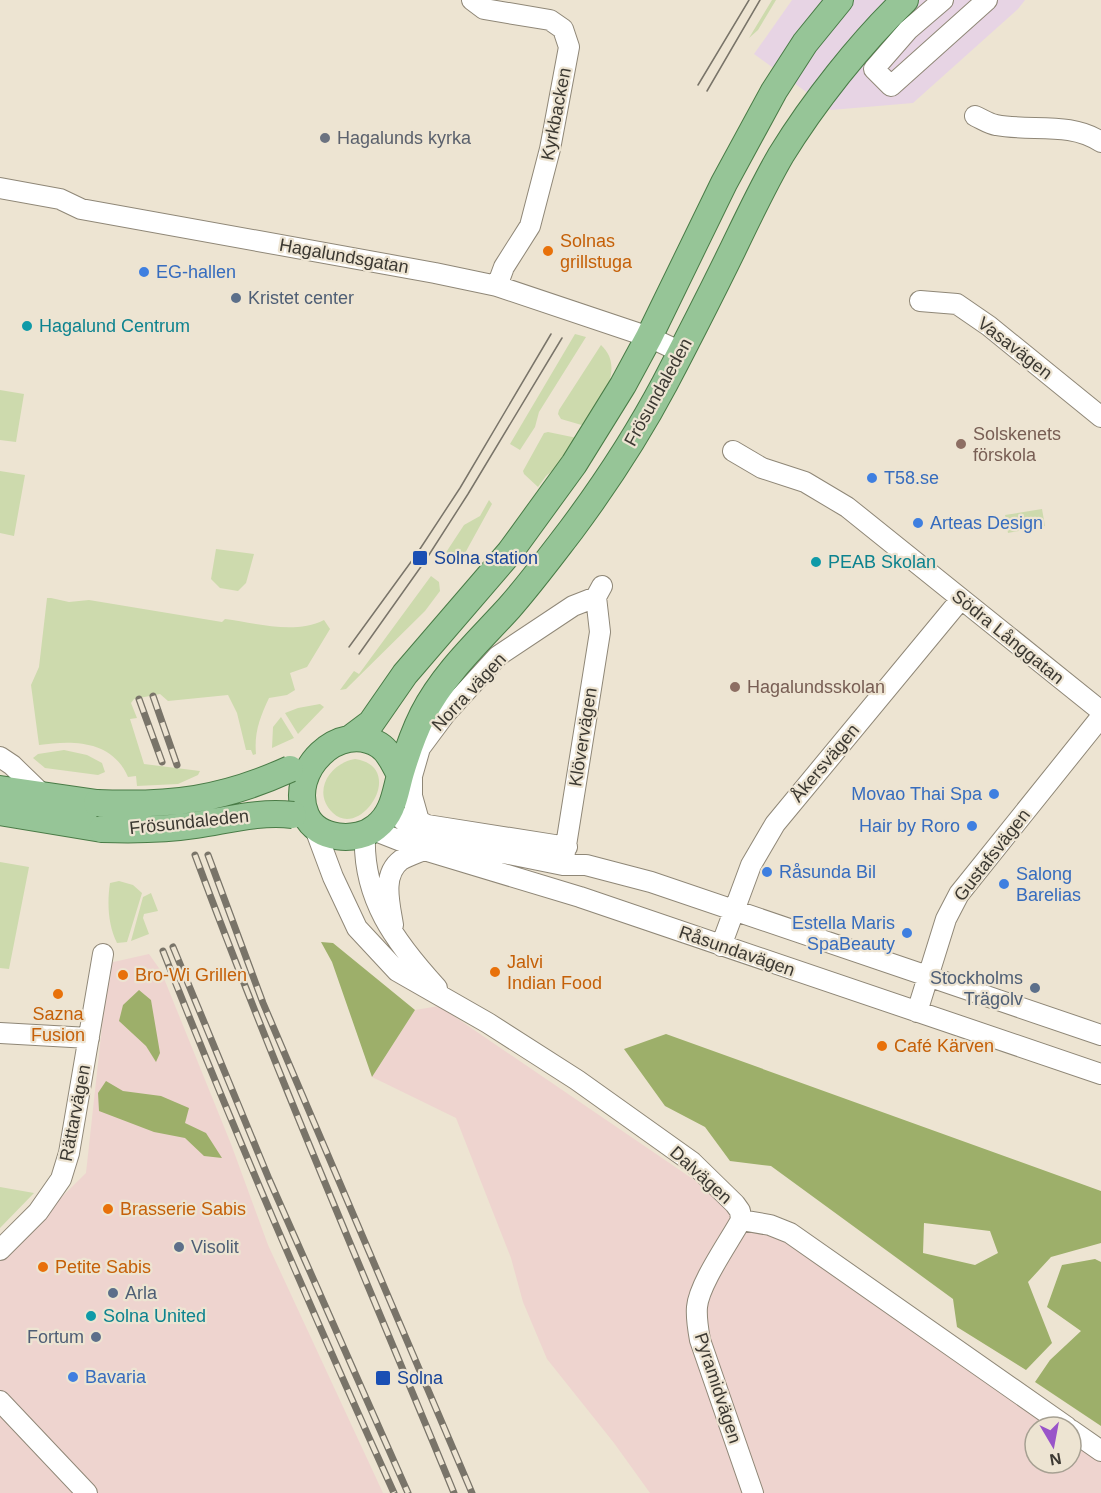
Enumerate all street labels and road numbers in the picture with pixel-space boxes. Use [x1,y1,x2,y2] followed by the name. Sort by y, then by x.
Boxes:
[537,66,575,162] street label: Kyrkbacken
[278,235,410,277] street label: Hagalundsgatan
[974,313,1056,383] street label: Vasavägen
[620,335,696,449] street label: Frösundaleden
[948,586,1068,688] street label: Södra Långgatan
[428,649,510,735] street label: Norra vägen
[565,686,601,788] street label: Klövervägen
[787,720,863,806] street label: Åkersvägen
[950,805,1034,905] street label: Gustafsvägen
[128,806,250,838] street label: Frösundaleden
[676,922,798,980] street label: Råsundavägen
[56,1063,94,1163] street label: Rättarvägen
[666,1142,736,1208] street label: Dalvägen
[691,1330,745,1446] street label: Pyramidvägen

